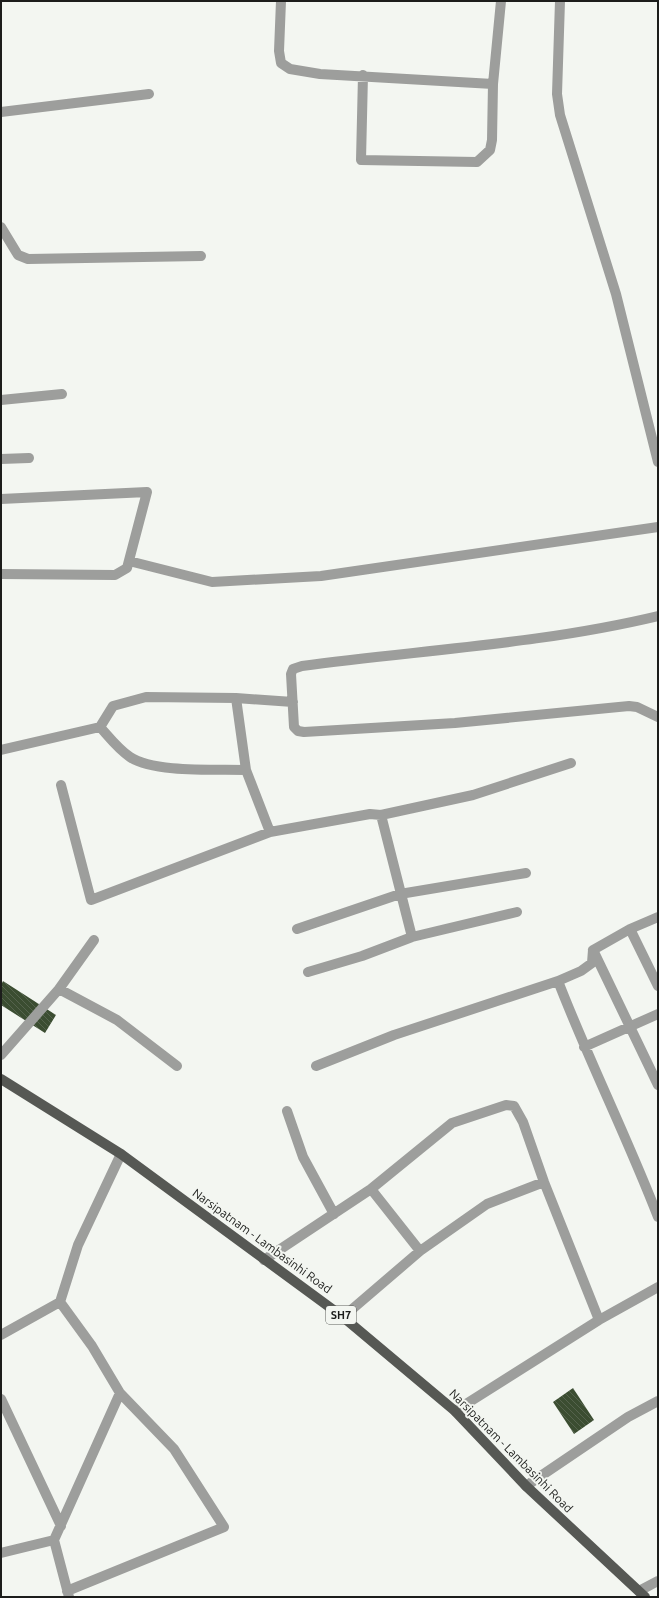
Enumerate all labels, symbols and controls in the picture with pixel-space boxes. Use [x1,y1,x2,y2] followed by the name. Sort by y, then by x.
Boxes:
[190,1186,334,1295] street label: Narsipatnam - Lambasinhi Road
[326,1306,356,1324] road number: SH7
[447,1386,576,1515] street label: Narsipatnam - Lambasinhi Road

